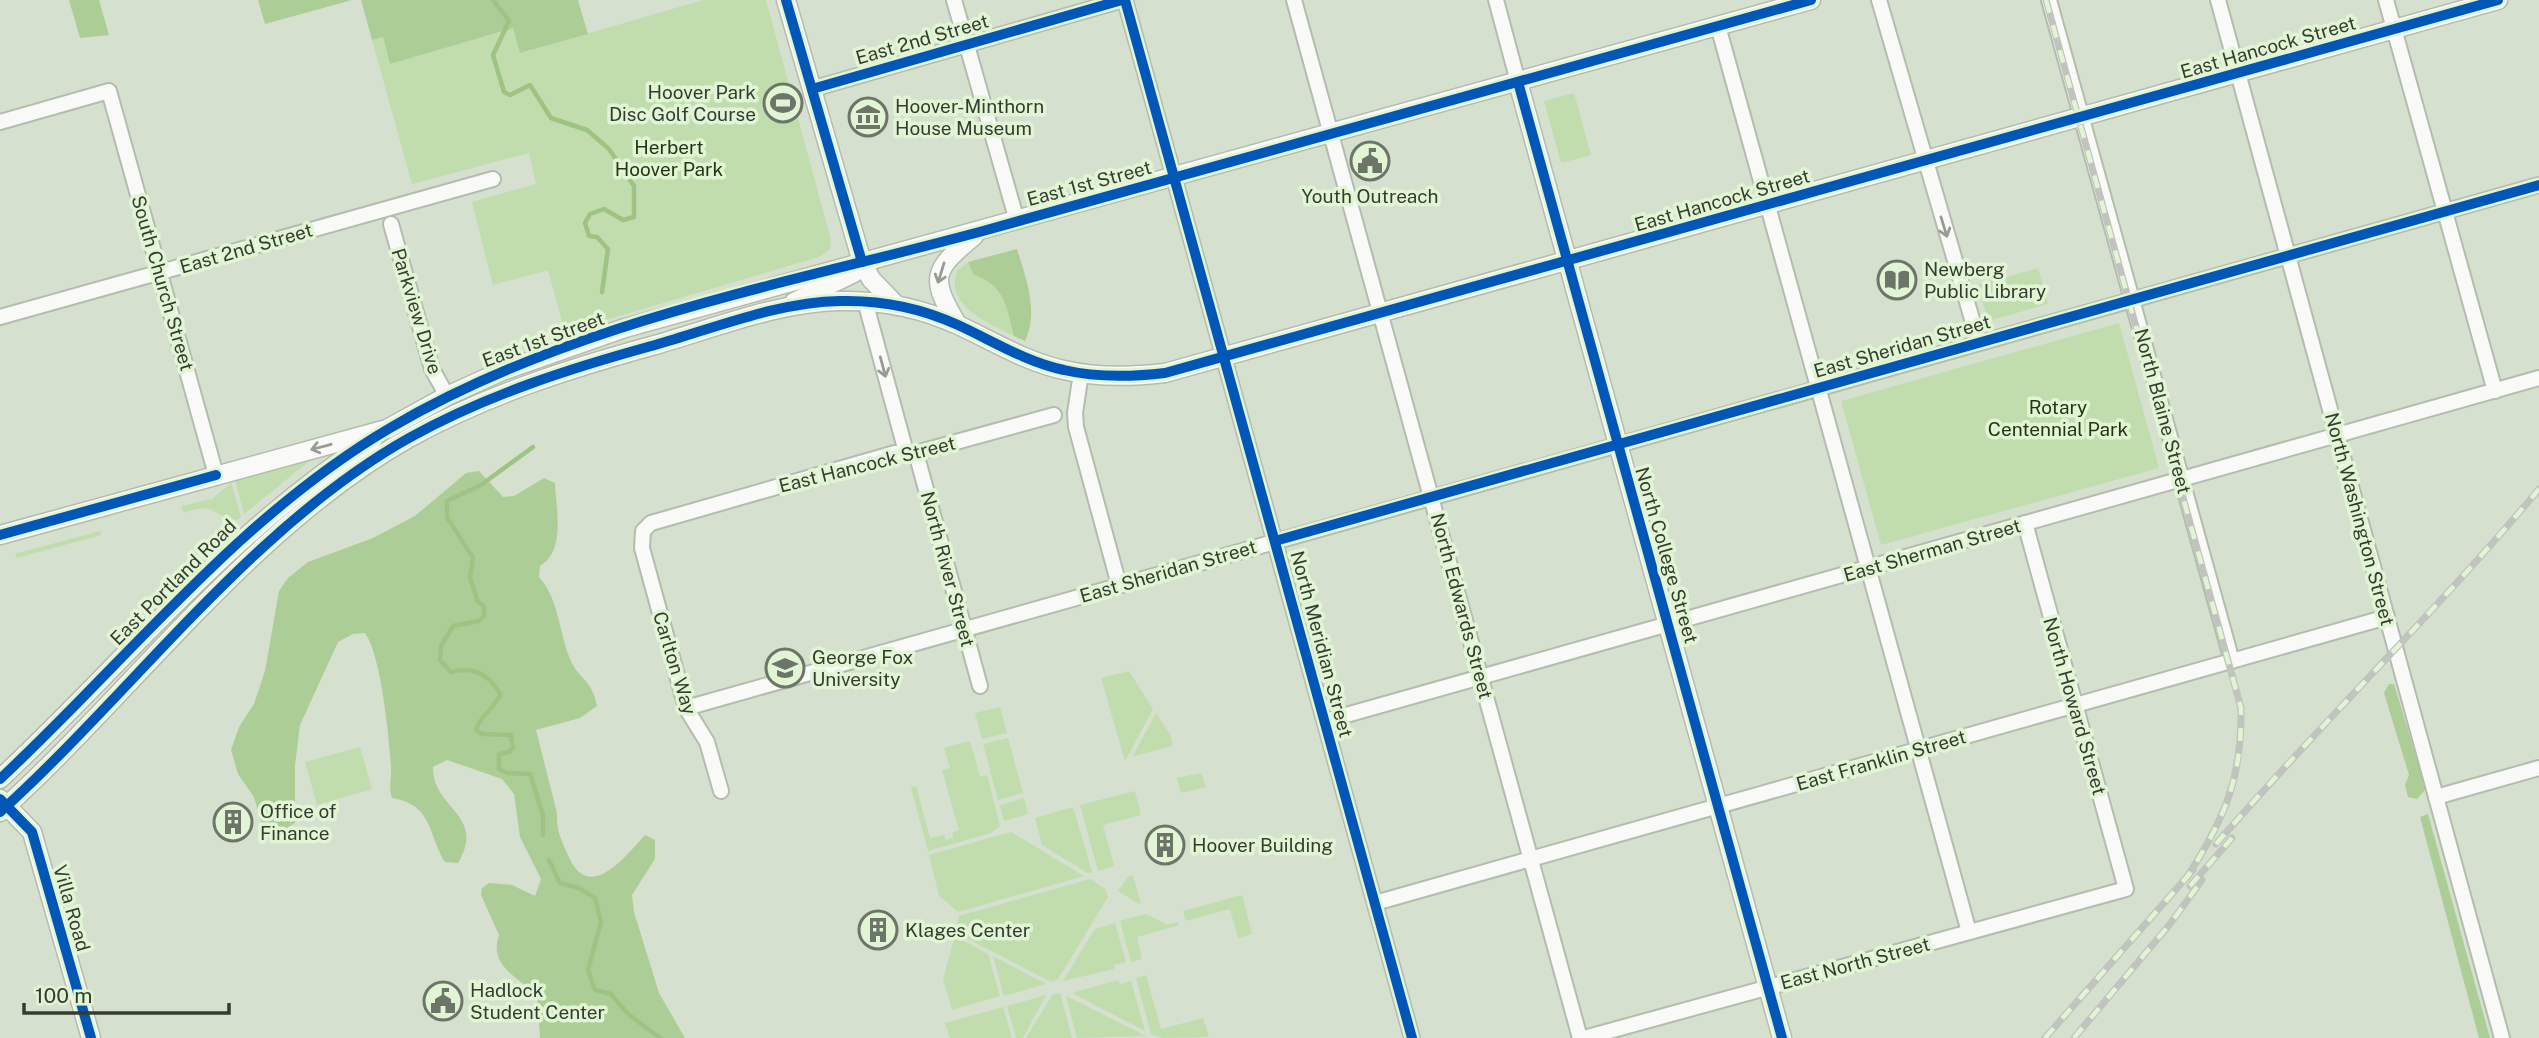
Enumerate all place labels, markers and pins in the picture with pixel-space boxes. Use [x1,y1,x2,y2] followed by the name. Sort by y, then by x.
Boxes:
[609,81,756,125] place label: Hoover Park Disc Golf Course
[762,82,804,124] sports icon: Hoover Park Disc Golf Course
[895,95,1044,139] place label: Hoover-Minthorn House Museum
[847,96,889,138] museum icon: Hoover-Minthorn House Museum
[1349,140,1391,182] public building icon: Youth Outreach
[1302,185,1439,207] place label: Youth Outreach
[1924,258,2046,302] place label: Newberg Public Library
[1876,259,1918,301] library icon: Newberg Public Library
[812,646,913,690] place label: George Fox University
[764,647,806,689] school or university icon: George Fox University
[260,800,336,844] place label: Office of Finance
[212,801,254,843] building icon: Office of Finance
[1144,824,1186,866] building icon: Hoover Building
[1192,834,1333,856] place label: Hoover Building
[857,909,899,951] building icon: Klages Center
[905,919,1030,941] place label: Klages Center
[470,979,605,1023] place label: Hadlock Student Center
[422,980,464,1022] public building icon: Hadlock Student Center

